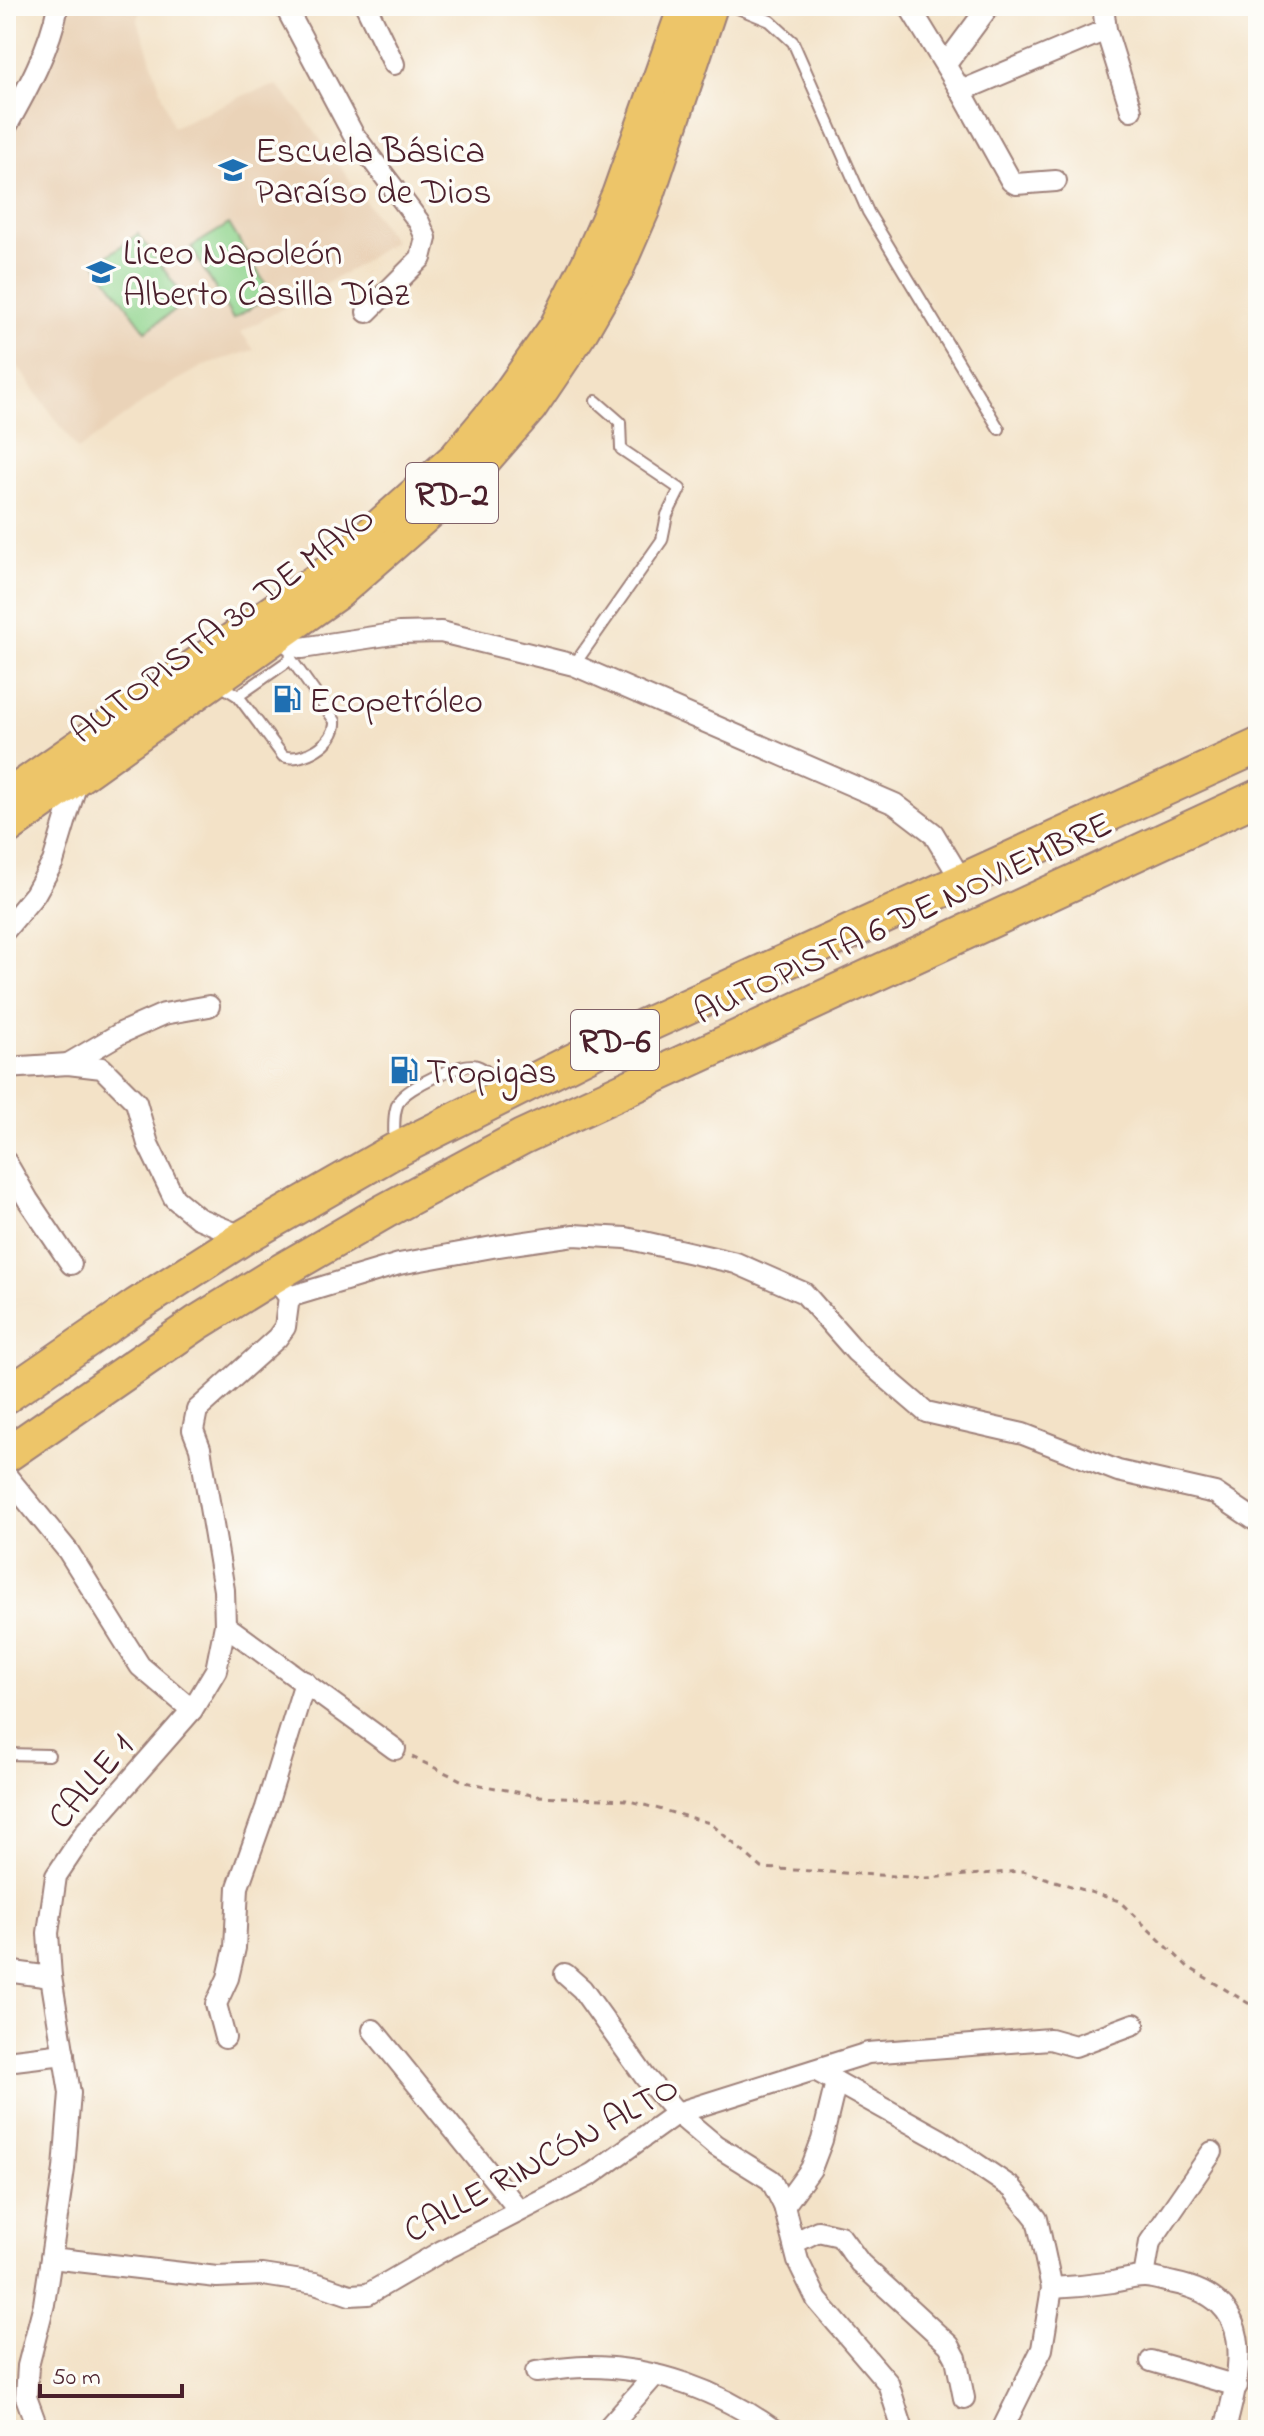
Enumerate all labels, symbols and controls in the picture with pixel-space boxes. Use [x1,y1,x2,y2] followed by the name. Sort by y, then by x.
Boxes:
[255,127,492,221] place label: Escuela Básica Paraíso de Dios
[218,155,248,185] school or university icon: Escuela Básica Paraíso de Dios
[123,229,410,323] place label: Liceo Napoleón Alberto Casilla Díaz
[86,257,116,287] school or university icon: Liceo Napoleón Alberto Casilla Díaz
[406,463,498,523] road number: RD-2
[60,494,387,759] street label: AUTOPISTA 30 DE MAYO
[309,677,483,730] place label: Ecopetróleo
[272,684,302,714] fuel station icon: Ecopetróleo
[686,800,1122,1041] street label: AUTOPISTA 6 DE NOVIEMBRE
[571,1010,659,1070] road number: RD-6
[426,1048,557,1101] place label: Tropigas
[389,1055,419,1085] fuel station icon: Tropigas
[37,1723,148,1842] street label: CALLE 1
[395,2063,689,2259] street label: CALLE RINCÓN ALTO
[40,2348,182,2398] scale bar
[52,2361,101,2396] text: 50 m

